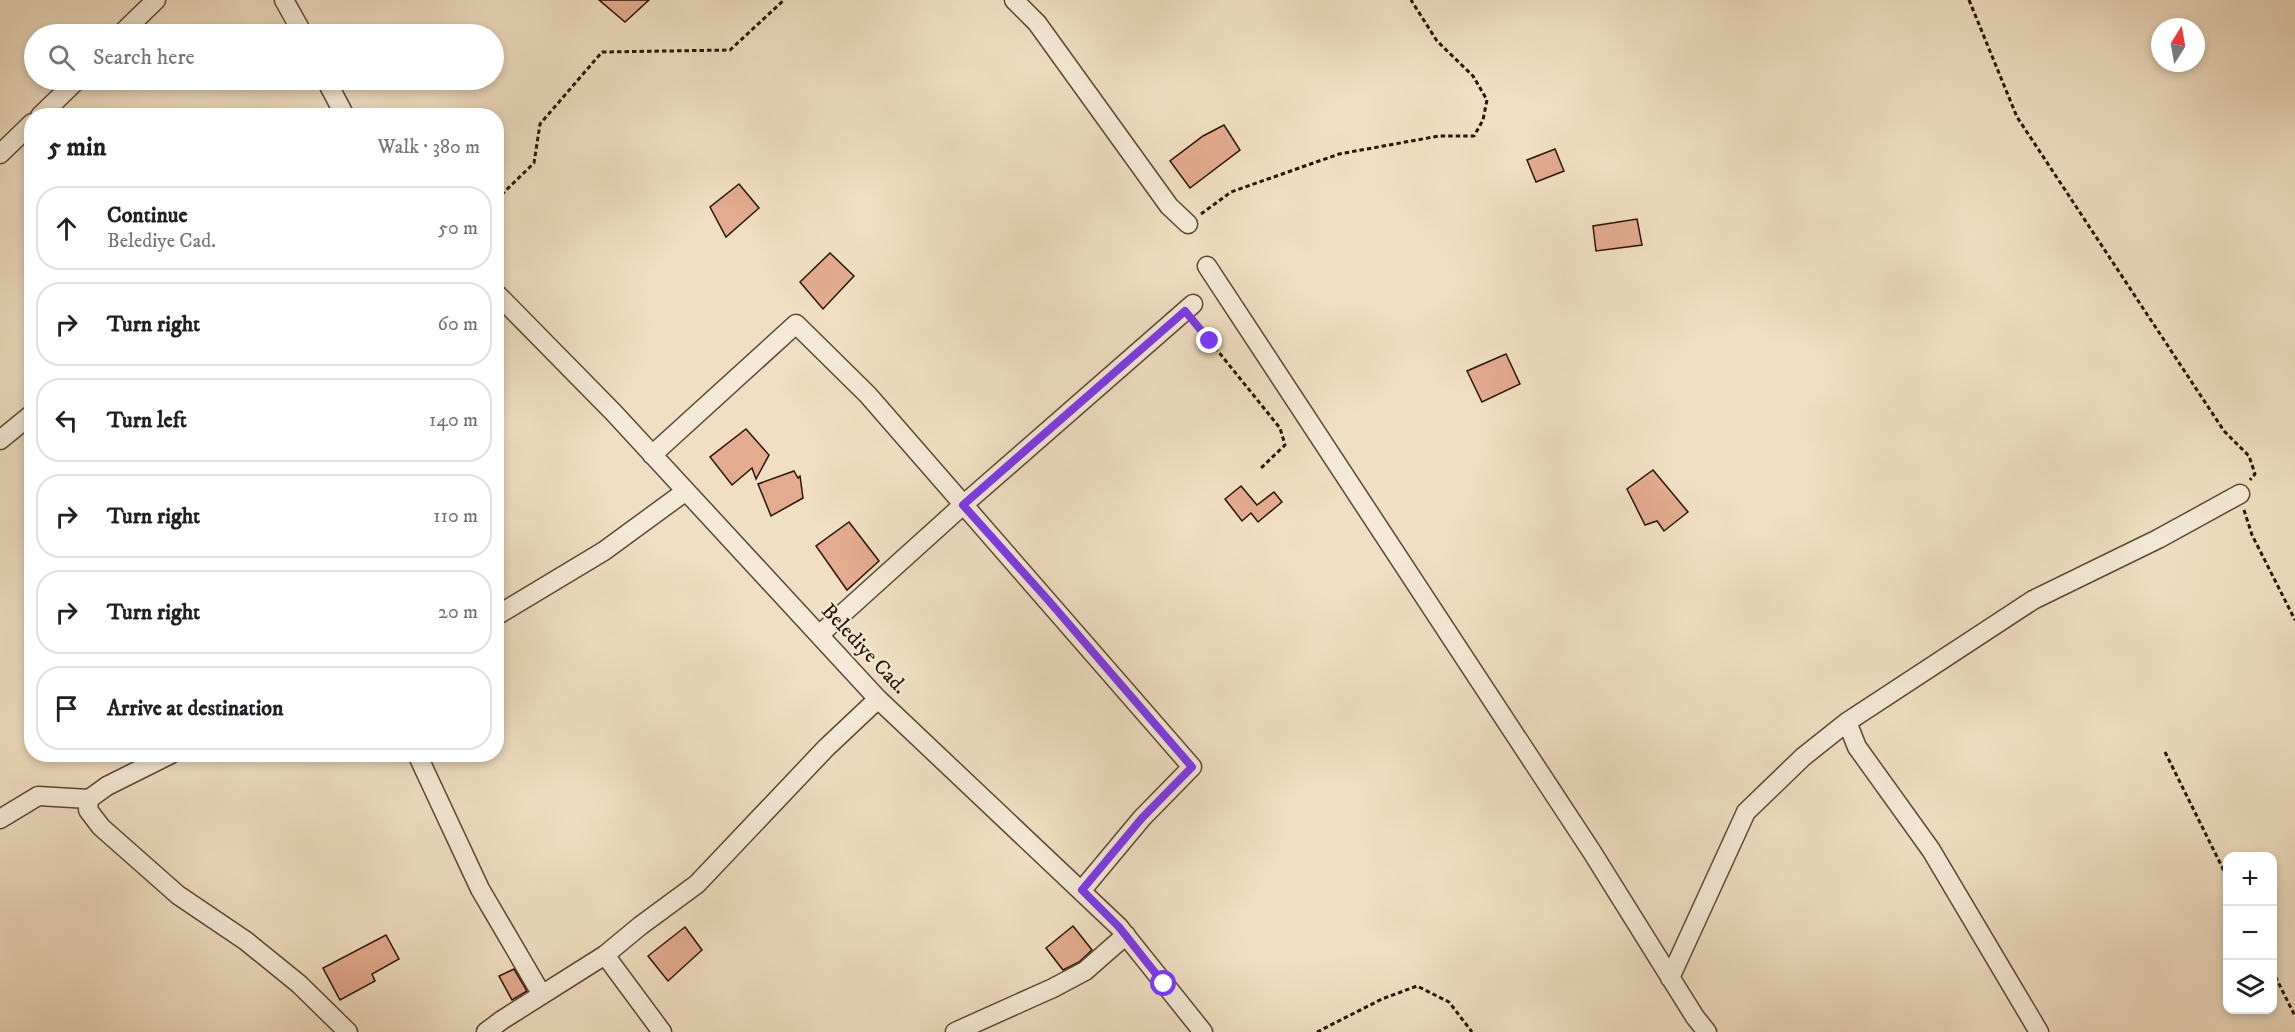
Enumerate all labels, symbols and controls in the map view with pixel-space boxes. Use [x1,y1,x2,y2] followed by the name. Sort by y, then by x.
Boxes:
[2151,18,2205,72] north arrow
[24,24,504,90] search box
[45,41,78,74] icon: search
[93,44,195,71] text: Search here
[48,131,106,164] text: 5 min
[378,135,480,160] text: Walk · 380 m
[107,202,188,229] text: Continue
[50,212,83,245] icon: ahead
[438,216,478,241] text: 50 m
[107,229,216,254] text: Belediye Cad.
[50,308,83,341] icon: right
[107,311,200,338] text: Turn right
[438,312,478,337] text: 60 m
[1196,327,1222,353] route end
[50,404,83,437] icon: left
[107,407,187,434] text: Turn left
[429,408,478,433] text: 140 m
[50,500,83,533] icon: right
[107,503,200,530] text: Turn right
[433,504,478,529] text: 110 m
[50,596,83,629] icon: right
[815,598,913,700] street label: Belediye Cad.
[107,599,200,626] text: Turn right
[438,600,478,625] text: 20 m
[50,692,83,725] icon: arrive
[107,695,284,722] text: Arrive at destination
[2223,852,2277,1014] map controls
[2223,852,2277,906] button: +
[2223,906,2277,960] button: −
[2223,960,2277,1014] button: layers
[1150,970,1176,996] route start

